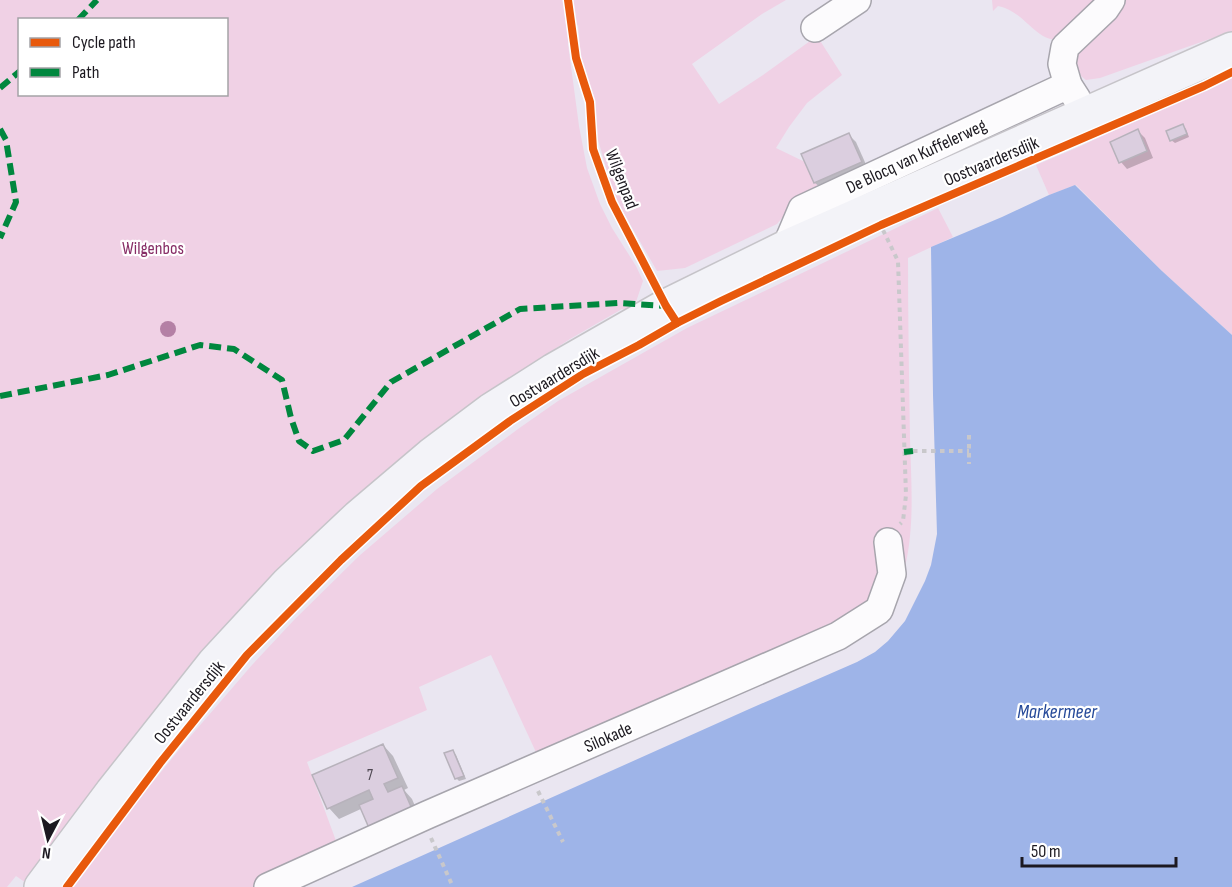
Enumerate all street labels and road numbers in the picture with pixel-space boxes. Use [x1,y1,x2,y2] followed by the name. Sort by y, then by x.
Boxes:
[843,115,990,198] street label: De Blocq van Kuffelerweg
[941,132,1042,191] street label: Oostvaardersdijk
[601,146,643,212] street label: Wilgenpad
[506,342,603,412] street label: Oostvaardersdijk
[150,656,229,748] street label: Oostvaardersdijk
[581,718,636,757] street label: Silokade

